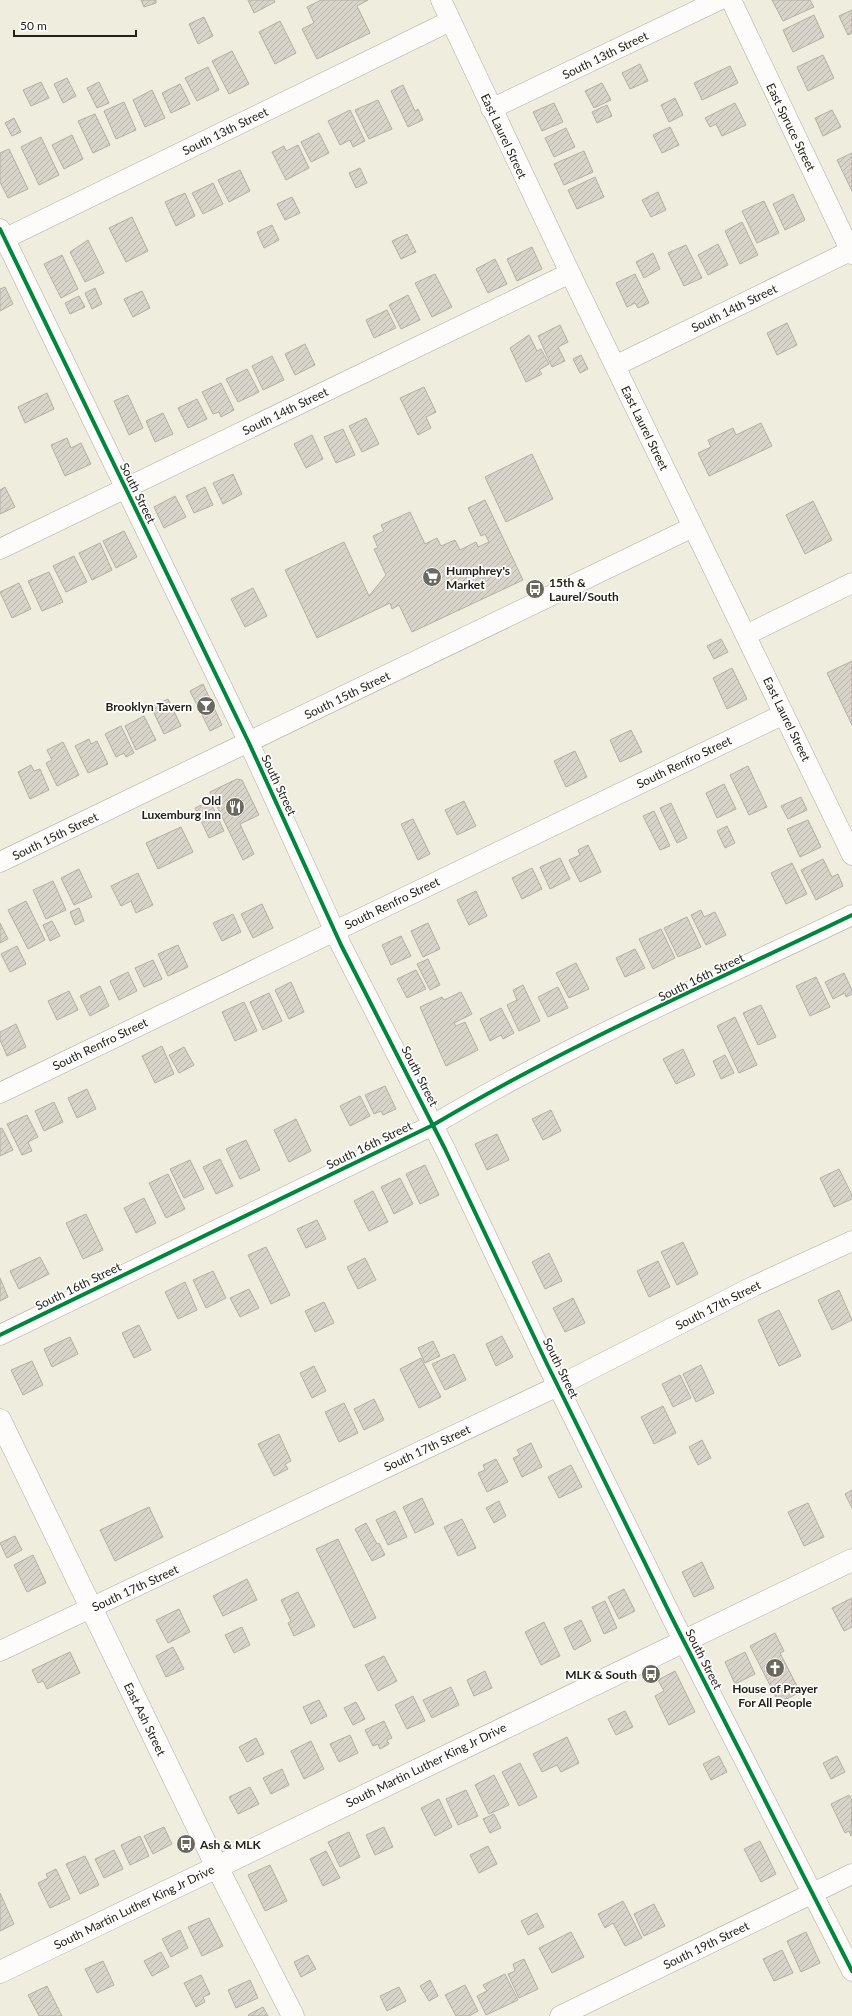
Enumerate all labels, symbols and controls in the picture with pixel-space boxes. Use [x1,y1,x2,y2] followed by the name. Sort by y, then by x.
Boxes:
[14,12,136,38] scale bar
[20,18,47,33] text: 50 m
[560,27,651,82] street label: South 13th Street
[763,80,819,174] street label: East Spruce Street
[478,91,531,182] street label: East Laurel Street
[180,103,271,158] street label: South 13th Street
[689,280,780,335] street label: South 14th Street
[240,383,331,438] street label: South 14th Street
[618,383,672,473] street label: East Laurel Street
[117,460,159,526] street label: South Street
[446,563,510,592] place label: Humphrey's Market
[421,566,443,588] supermarket icon: Humphrey's Market
[549,575,619,604] place label: 15th & Laurel/South
[524,578,546,600] bus stop icon: 15th & Laurel/South
[302,667,393,722] street label: South 15th Street
[760,674,814,764] street label: East Laurel Street
[195,695,217,717] bar icon: Brooklyn Tavern
[105,699,192,714] place label: Brooklyn Tavern
[634,732,735,792] street label: South Renfro Street
[258,752,300,819] street label: South Street
[142,793,221,822] place label: Old Luxemburg Inn
[224,796,246,818] restaurant icon: Old Luxemburg Inn
[10,808,101,863] street label: South 15th Street
[342,873,443,933] street label: South Renfro Street
[656,949,747,1004] street label: South 16th Street
[50,1014,151,1074] street label: South Renfro Street
[398,1043,442,1109] street label: South Street
[324,1117,415,1172] street label: South 16th Street
[33,1258,124,1313] street label: South 16th Street
[673,1277,764,1333] street label: South 17th Street
[540,1335,582,1401] street label: South Street
[381,1421,473,1475] street label: South 17th Street
[89,1561,181,1615] street label: South 17th Street
[682,1626,726,1692] street label: South Street
[764,1657,786,1679] church icon: House of Prayer For All People
[640,1663,662,1685] bus stop icon: MLK & South
[565,1667,637,1682] place label: MLK & South
[121,1680,170,1759] street label: East Ash Street
[732,1681,818,1710] place label: House of Prayer For All People
[343,1720,509,1810] street label: South Martin Luther King Jr Drive
[175,1833,197,1855] bus stop icon: Ash & MLK
[199,1837,261,1852] place label: Ash & MLK
[51,1862,217,1952] street label: South Martin Luther King Jr Drive
[661,1917,752,1972] street label: South 19th Street

